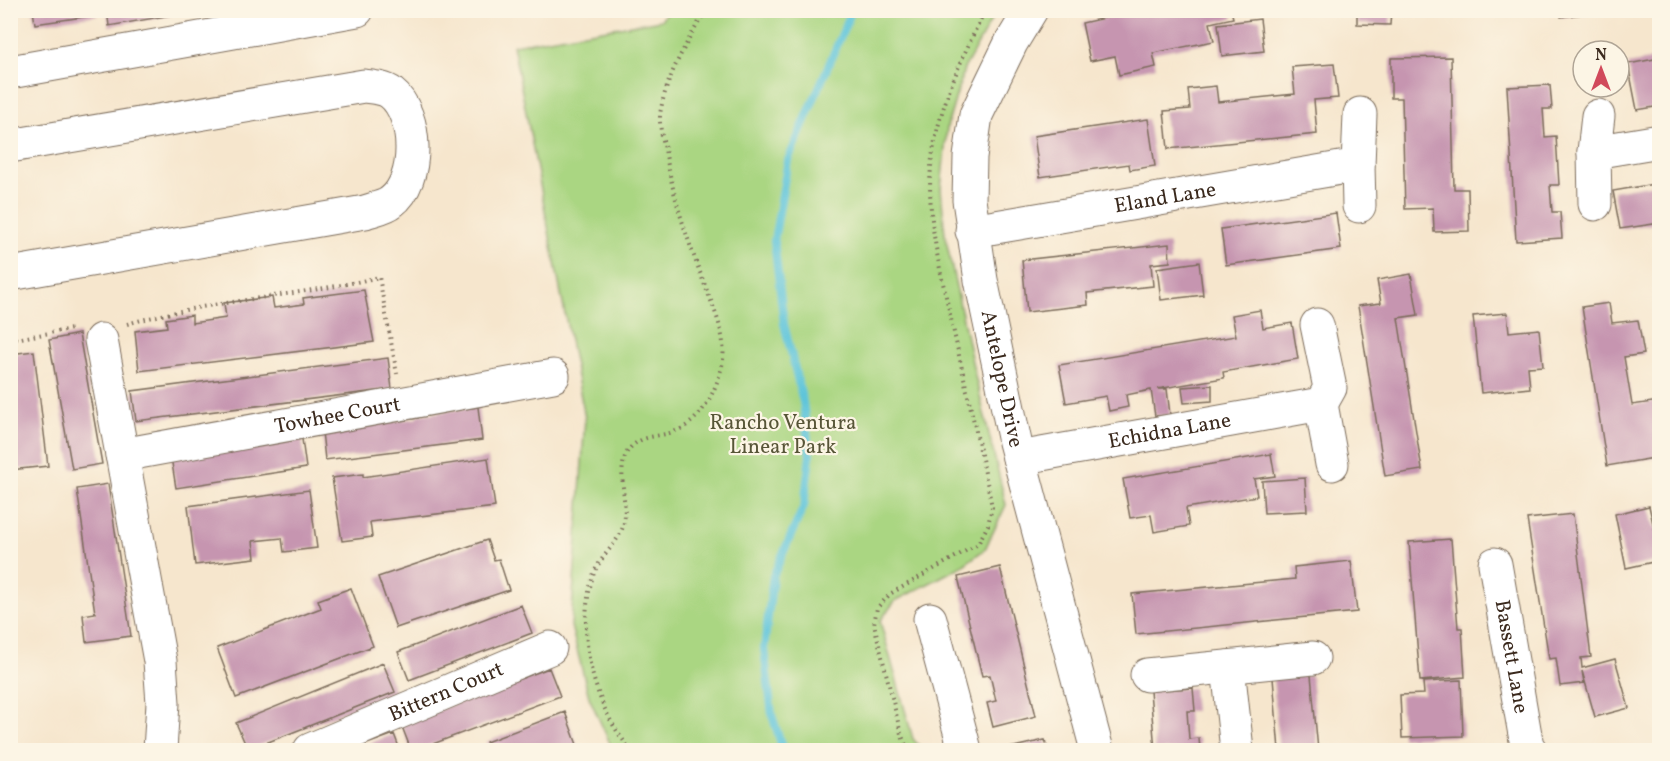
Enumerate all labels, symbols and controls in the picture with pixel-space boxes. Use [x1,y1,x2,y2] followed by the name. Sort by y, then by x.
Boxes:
[1571,39,1631,99] north arrow
[1595,45,1607,67] text: N
[1112,175,1218,221] street label: Eland Lane
[973,308,1030,451] street label: Antelope Drive
[272,390,403,441] street label: Towhee Court
[1106,406,1233,456] street label: Echidna Lane
[710,409,856,462] park label: Rancho Ventura Linear Park
[1487,597,1536,716] street label: Bassett Lane
[384,655,508,729] street label: Bittern Court

